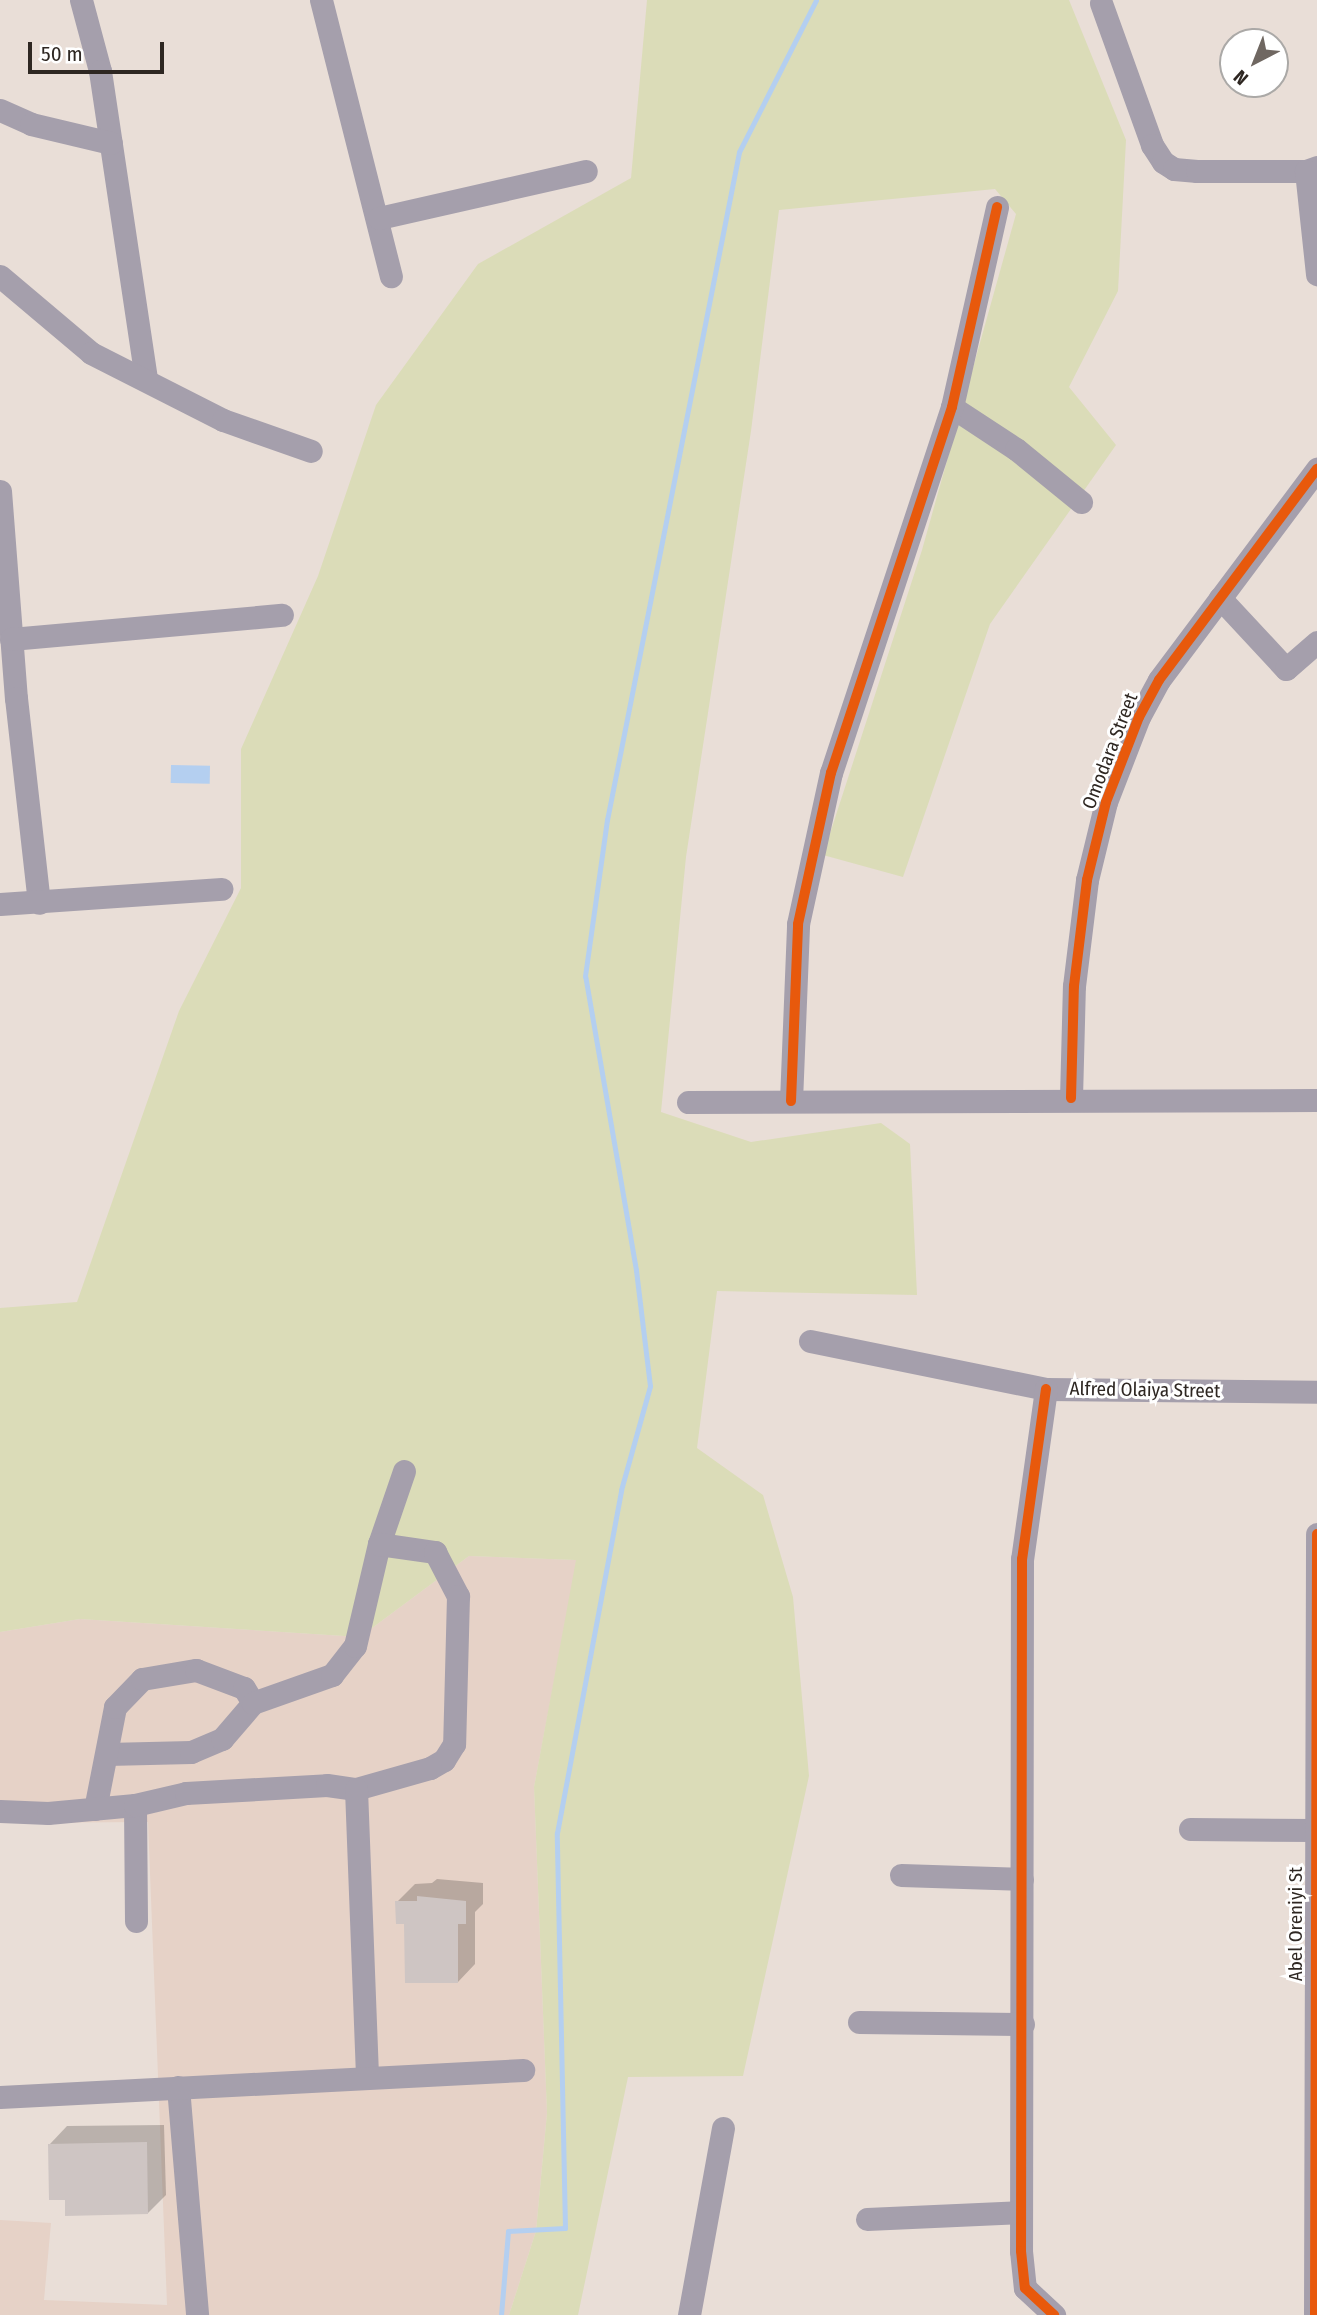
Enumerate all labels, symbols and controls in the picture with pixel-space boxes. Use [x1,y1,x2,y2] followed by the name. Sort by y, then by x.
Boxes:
[32,28,168,72] scale bar
[1219,28,1289,98] north arrow
[41,41,83,67] text: 50 m
[1229,65,1253,90] text: N
[1077,690,1143,812] street label: Omodara Street
[1070,1377,1220,1403] street label: Alfred Olaiya Street
[1285,1867,1307,1981] street label: Abel Oreniyi St

